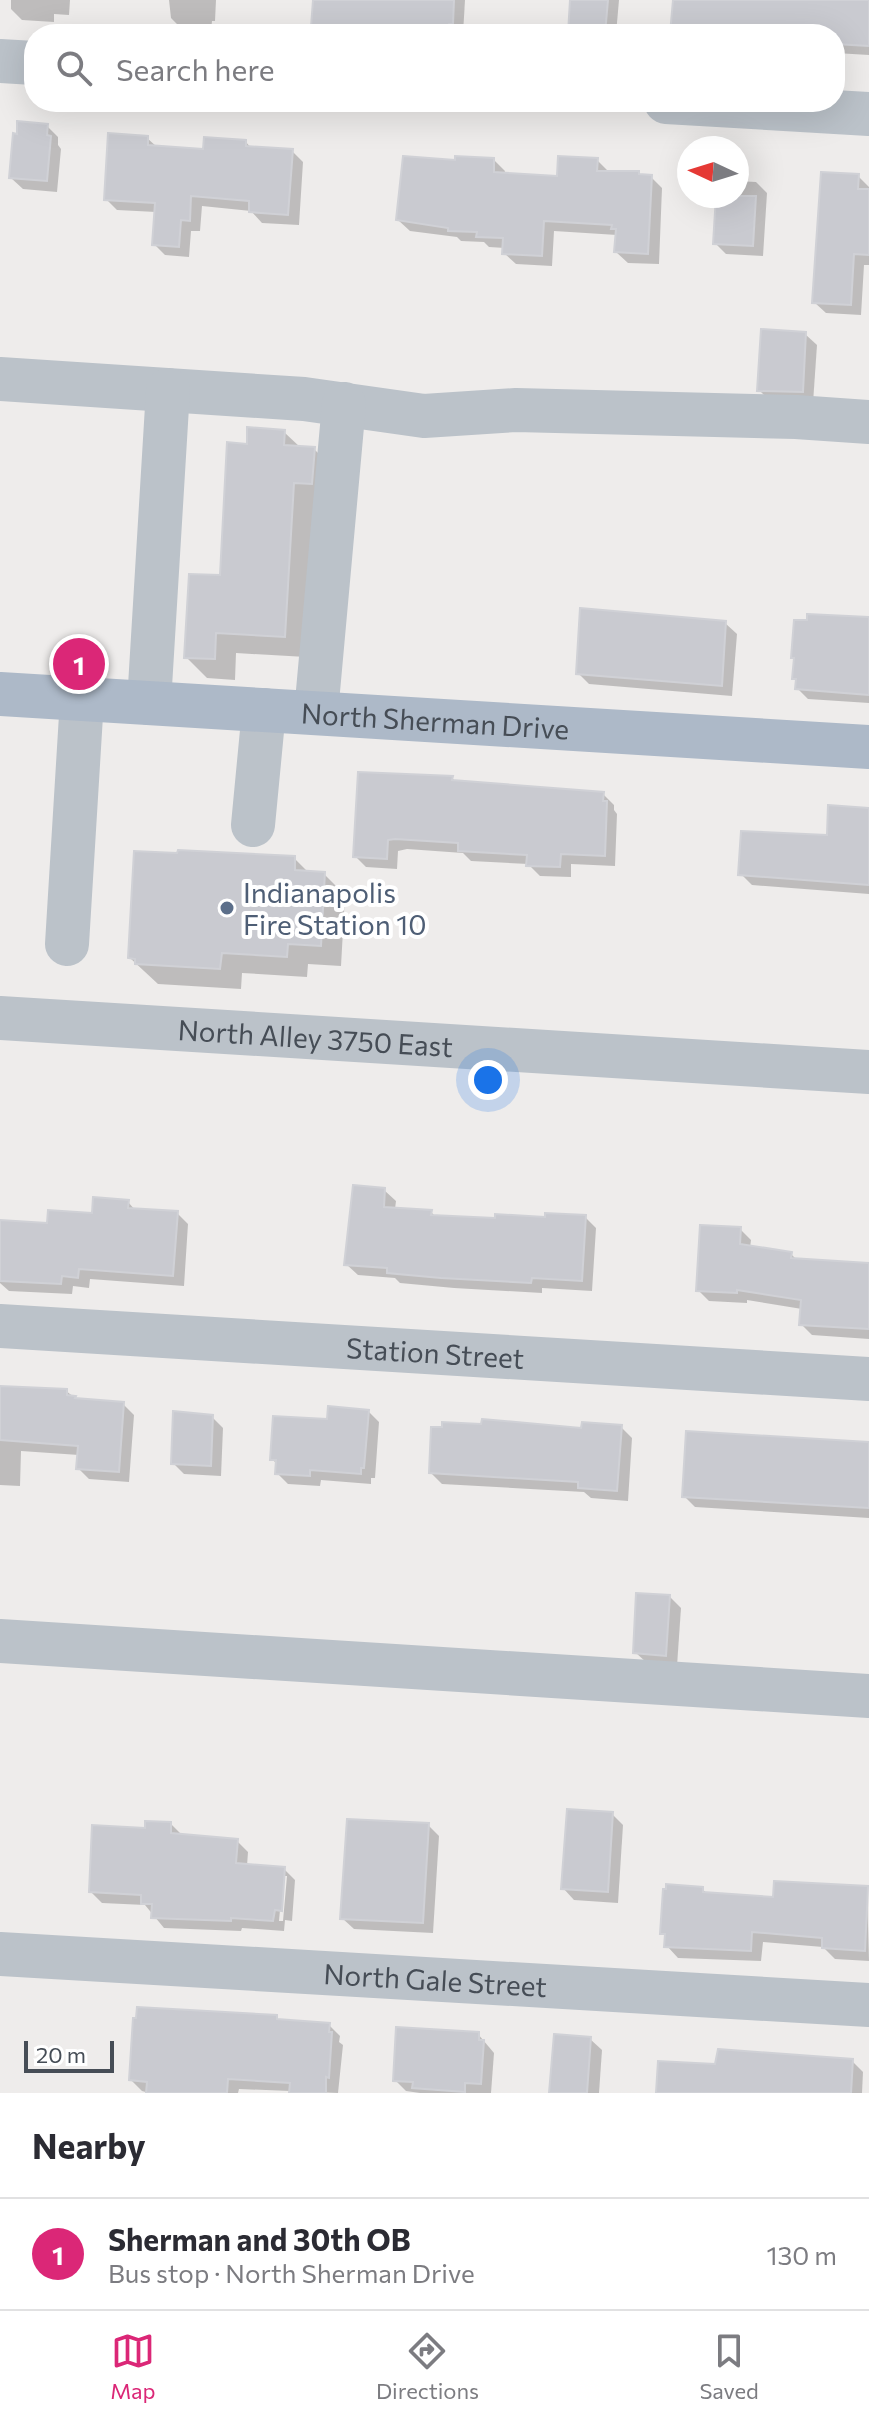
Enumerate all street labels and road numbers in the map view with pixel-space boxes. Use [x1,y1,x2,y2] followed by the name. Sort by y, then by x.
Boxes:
[300,695,570,746] street label: North Sherman Drive
[177,1012,454,1063] street label: North Alley 3750 East
[345,1330,525,1375] street label: Station Street
[323,1956,548,2003] street label: North Gale Street

